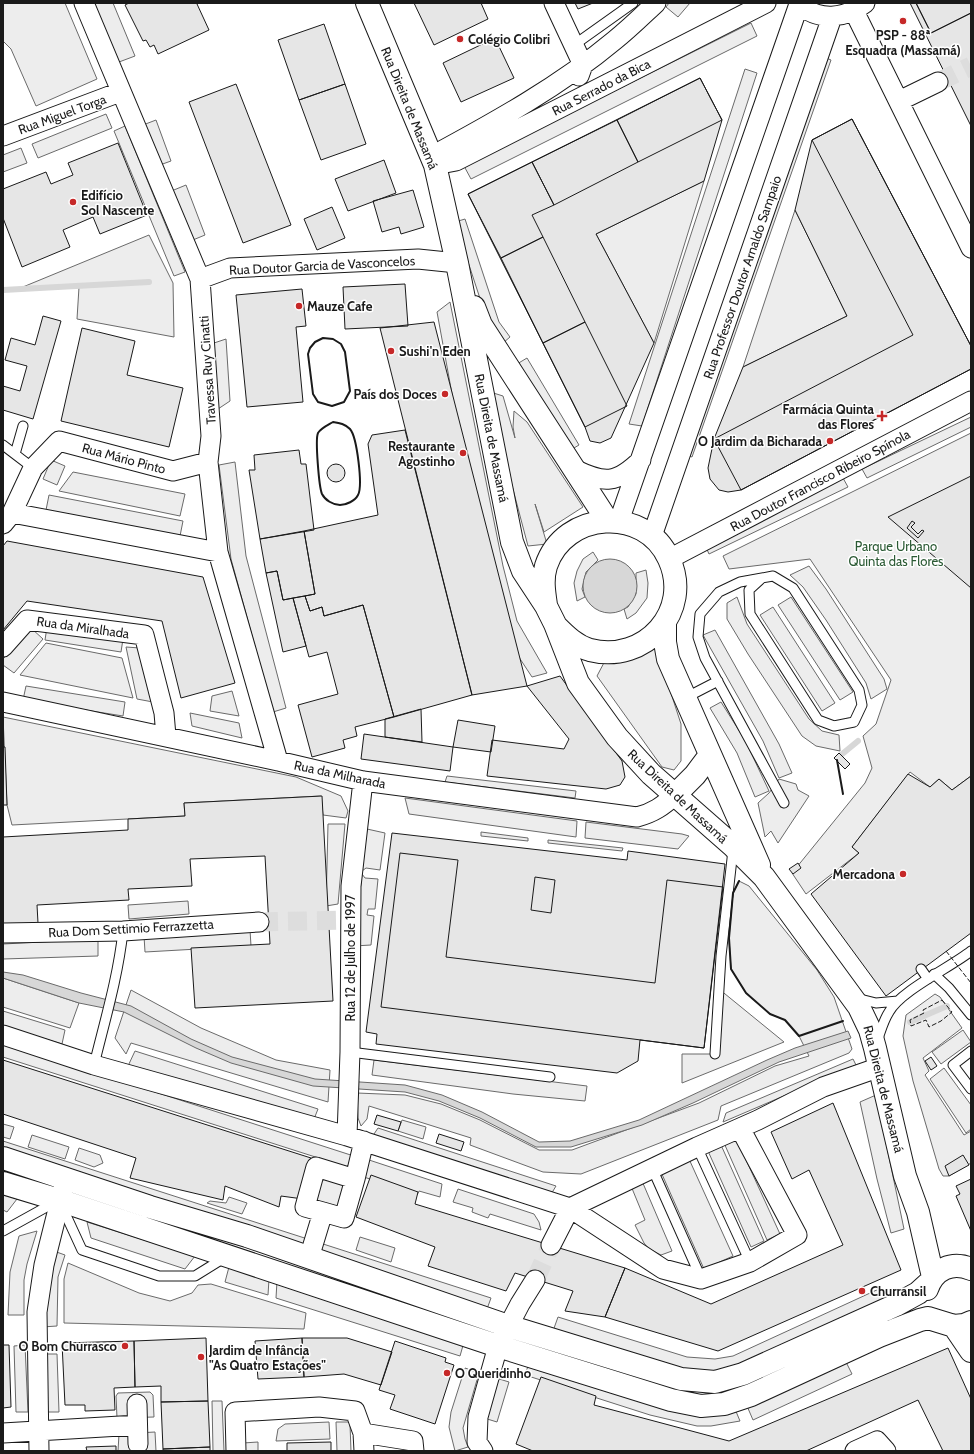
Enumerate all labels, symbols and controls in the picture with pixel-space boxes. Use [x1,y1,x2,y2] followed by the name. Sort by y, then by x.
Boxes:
[898,16,908,26] marker: PSP - 88ª Esquadra (Massamá)
[845,27,961,58] place label: PSP - 88ª Esquadra (Massamá)
[468,31,550,47] place label: Colégio Colibri
[455,34,465,44] marker: Colégio Colibri
[378,44,442,172] street label: Rua Direita de Massamá
[549,55,654,119] street label: Rua Serrado da Bica
[16,90,109,137] street label: Rua Miguel Torga
[700,173,784,381] street label: Rua Professor Doutor Arnaldo Sampaio
[81,187,154,218] place label: Edifício Sol Nascente
[68,197,78,207] marker: Edifício Sol Nascente
[229,252,416,278] street label: Rua Doutor Garcia de Vasconcelos
[307,298,373,314] place label: Mauze Cafe
[294,301,304,311] marker: Mauze Cafe
[195,315,219,425] street label: Travessa Ruy Cinatti
[399,343,471,359] place label: Sushi'n Eden
[386,346,396,356] marker: Sushi'n Eden
[472,372,512,504] street label: Rua Direita de Massamá
[353,386,437,402] place label: País dos Doces
[440,389,450,399] marker: País dos Doces
[783,401,875,432] place label: Farmácia Quinta das Flores
[877,411,887,421] marker: Farmácia Quinta das Flores
[727,425,913,534] street label: Rua Doutor Francisco Ribeiro Spínola
[698,433,823,449] place label: O Jardim da Bicharada
[825,436,835,446] marker: O Jardim da Bicharada
[388,438,456,469] place label: Restaurante Agostinho
[80,439,168,477] street label: Rua Mário Pinto
[458,448,468,458] marker: Restaurante Agostinho
[849,538,944,569] park label: Parque Urbano Quinta das Flores
[36,613,131,642] street label: Rua da Miralhada
[625,746,732,847] street label: Rua Direita de Massamá
[293,756,388,792] street label: Rua da Milharada
[833,866,896,882] place label: Mercadona
[898,869,908,879] marker: Mercadona
[342,894,358,1021] street label: Rua 12 de Julho de 1997
[48,916,215,940] street label: Rua Dom Settimio Ferrazzetta
[860,1024,908,1155] street label: Rua Direita de Massamá
[870,1283,927,1299] place label: Churransil
[857,1286,867,1296] marker: Churransil
[18,1338,118,1354] place label: O Bom Churrasco
[120,1341,130,1351] marker: O Bom Churrasco
[208,1342,326,1373] place label: Jardim de Infância "As Quatro Estações"
[196,1352,206,1362] marker: Jardim de Infância "As Quatro Estações"
[455,1365,532,1381] place label: O Queridinho
[442,1368,452,1378] marker: O Queridinho

